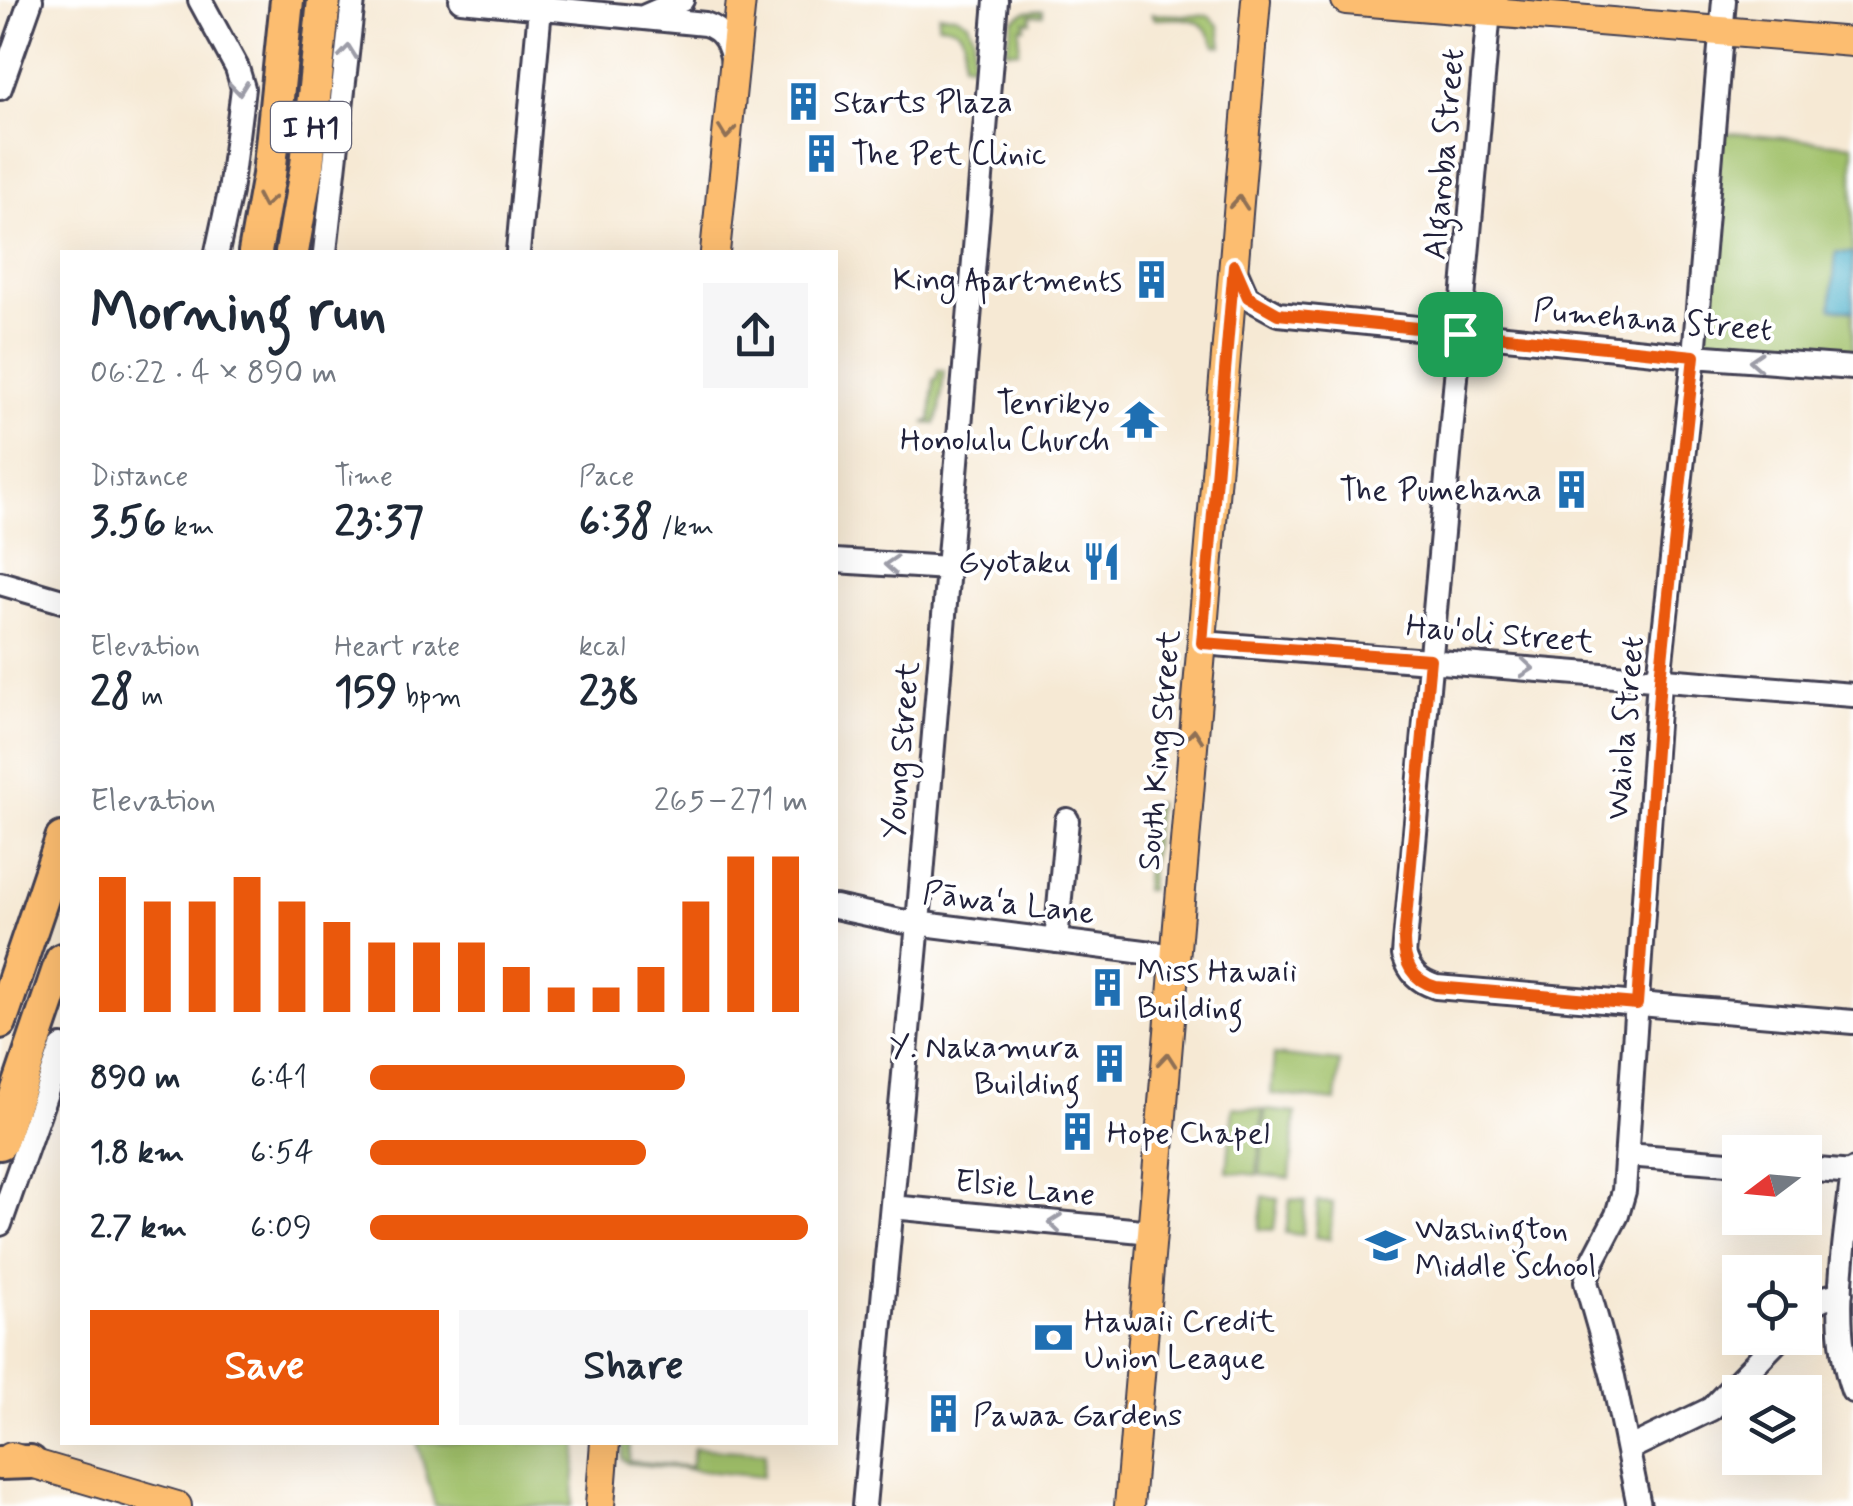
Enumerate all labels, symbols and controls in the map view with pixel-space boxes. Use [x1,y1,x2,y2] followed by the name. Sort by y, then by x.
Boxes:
[337,43,358,59] one-way arrow
[1415,47,1478,262] street label: Algaroba Street
[228,80,249,96] one-way arrow
[782,80,824,122] building icon: Starts Plaza
[833,82,1013,124] place label: Starts Plaza
[271,102,351,152] road number: I H1
[717,124,738,140] one-way arrow
[800,132,842,174] building icon: The Pet Clinic
[851,134,1046,176] place label: The Pet Clinic
[255,193,276,209] one-way arrow
[1228,195,1250,211] one-way arrow
[1131,258,1173,300] building icon: King Apartments
[893,260,1122,305] place label: King Apartments
[90,278,387,350] text: Morning run
[703,283,808,388] button: share
[1532,290,1774,352] street label: Pumehana Street
[1418,292,1503,377] pin
[1433,307,1488,362] icon: arrive
[1747,351,1763,372] one-way arrow
[90,352,337,394] text: 06:22 · 4 × 890 m
[900,383,1110,462] place label: Tenrikyo Honolulu Church
[1119,399,1161,441] temple icon: Tenrikyo Honolulu Church
[90,459,188,496] text: Distance
[334,459,393,496] text: Time
[579,459,634,496] text: Pace
[1551,468,1593,510] building icon: The Pumehana
[1339,470,1542,512] place label: The Pumehana
[90,496,166,551] text: 3.56
[334,496,424,551] text: 23:37
[579,496,653,551] text: 6:38
[166,509,215,546] text: km
[653,509,714,546] text: /km
[1080,540,1122,582] restaurant icon: Gyotaku
[958,542,1071,584] place label: Gyotaku
[883,555,899,576] one-way arrow
[1404,606,1596,664] street label: Hau'oli Street
[1129,628,1193,873] street label: South King Street
[90,629,200,666] text: Elevation
[334,629,460,666] text: Heart rate
[579,629,626,666] text: kcal
[1597,634,1655,822] street label: Waiola Street
[1520,656,1536,678] one-way arrow
[873,659,933,841] street label: Young Street
[90,666,134,721] text: 28
[334,666,398,721] text: 159
[579,666,640,721] text: 238
[134,679,163,716] text: m
[398,679,462,716] text: bpm
[1183,728,1205,744] one-way arrow
[90,780,216,822] text: Elevation
[654,780,808,822] text: 265–271 m
[920,873,1097,935] street label: Pāwaʻa Lane
[1137,951,1297,1033] place label: Miss Hawaii Building
[1086,967,1128,1009] building icon: Miss Hawaii Building
[889,1027,1080,1109] place label: Y. Nakamura Building
[1089,1043,1131,1085] building icon: Y. Nakamura Building
[1155,1052,1177,1068] one-way arrow
[90,1057,180,1099] text: 890 m
[250,1057,307,1099] text: 6:41
[1056,1111,1098,1153] building icon: Hope Chapel
[1107,1113,1270,1155] place label: Hope Chapel
[90,1132,184,1174] text: 1.8 km
[250,1132,314,1174] text: 6:54
[1722,1135,1822,1235] north arrow
[1722,1135,1822,1475] map controls
[953,1161,1097,1217] street label: Elsie Lane
[90,1207,187,1249] text: 2.7 km
[250,1207,312,1249] text: 6:09
[1415,1209,1597,1288] place label: Washington Middle School
[1047,1213,1063,1234] one-way arrow
[1364,1225,1406,1267] school or university icon: Washington Middle School
[1722,1255,1822,1355] button: locate
[1084,1301,1275,1380] place label: Hawaii Credit Union League
[90,1310,439,1425] button: Save
[459,1310,808,1425] button: Share
[1033,1317,1075,1359] bank icon: Hawaii Credit Union League
[1722,1375,1822,1475] button: layers
[922,1393,964,1435] building icon: Pawaa Gardens
[973,1395,1182,1437] place label: Pawaa Gardens

